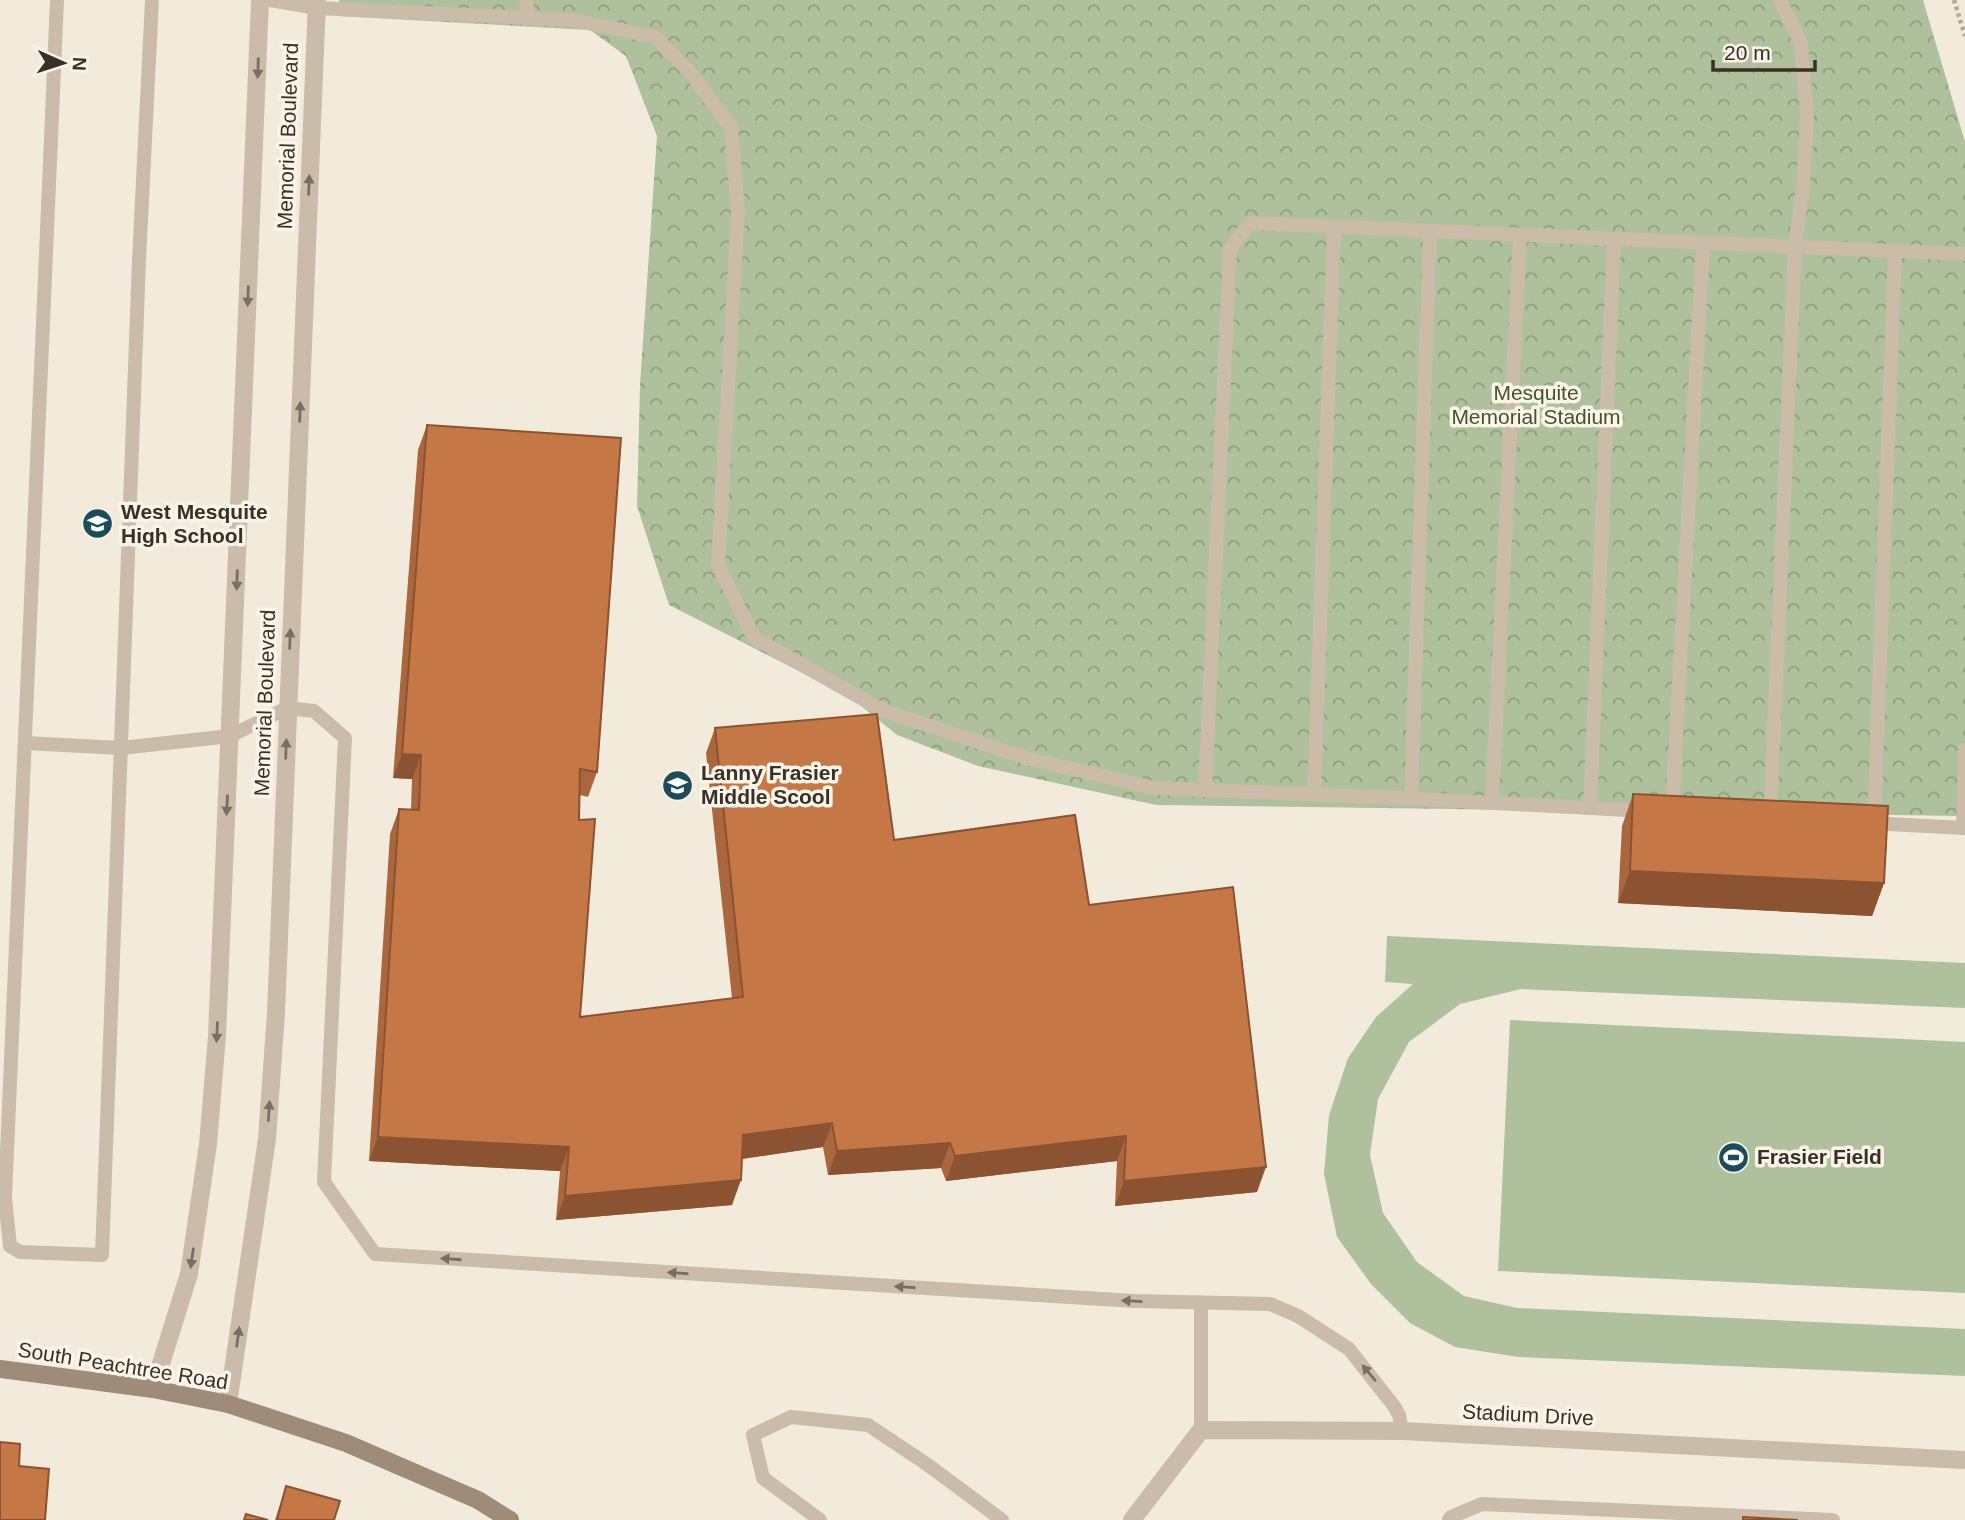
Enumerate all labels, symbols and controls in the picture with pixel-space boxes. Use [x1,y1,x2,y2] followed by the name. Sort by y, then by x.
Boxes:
[28,28,98,98] north arrow
[1713,28,1814,72] scale bar
[1724,41,1771,64] text: 20 m
[273,42,302,230] street label: Memorial Boulevard
[69,56,90,71] text: N
[252,57,263,79] one-way arrow
[304,174,315,196] one-way arrow
[243,285,254,307] one-way arrow
[1451,381,1621,428] park label: Mesquite Memorial Stadium
[294,401,305,423] one-way arrow
[121,500,268,547] place label: West Mesquite High School
[81,507,115,541] school or university icon: West Mesquite High School
[231,569,242,591] one-way arrow
[250,609,279,797] street label: Memorial Boulevard
[285,628,296,650] one-way arrow
[280,738,291,760] one-way arrow
[701,761,839,808] place label: Lanny Frasier Middle Scool
[661,768,695,802] school or university icon: Lanny Frasier Middle Scool
[221,794,232,816] one-way arrow
[211,1021,222,1043] one-way arrow
[264,1100,275,1122] one-way arrow
[1717,1140,1751,1174] sports icon: Frasier Field
[1757,1145,1882,1168] place label: Frasier Field
[186,1247,197,1269] one-way arrow
[440,1253,462,1264] one-way arrow
[667,1267,689,1278] one-way arrow
[894,1281,916,1292] one-way arrow
[1121,1295,1143,1306] one-way arrow
[233,1326,244,1348] one-way arrow
[16,1338,230,1393] street label: South Peachtree Road
[1361,1364,1377,1382] one-way arrow
[1462,1400,1594,1429] street label: Stadium Drive

